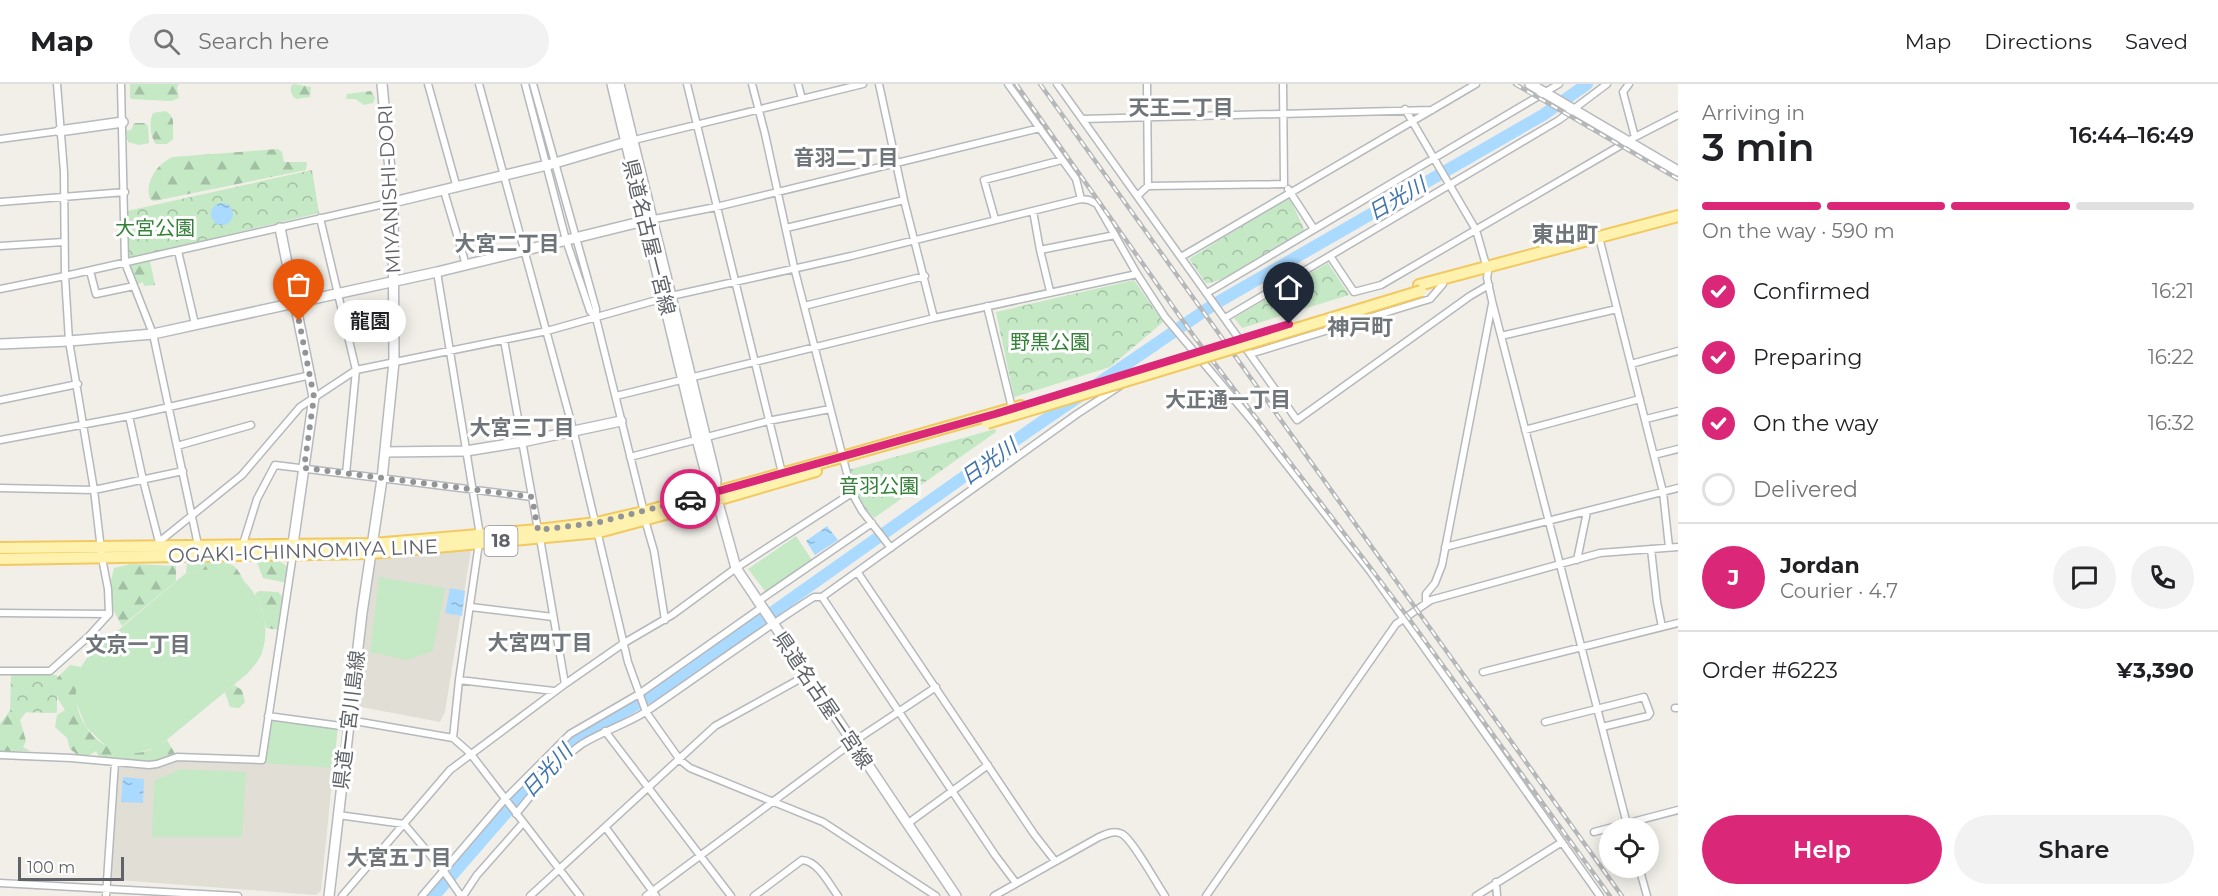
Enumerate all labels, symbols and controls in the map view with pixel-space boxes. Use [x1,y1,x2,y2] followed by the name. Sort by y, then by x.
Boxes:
[129,14,549,68] search box
[30,24,93,58] text: Map
[150,25,183,58] icon: search
[198,28,329,55] text: Search here
[1905,29,1951,54] text: Map
[1984,29,2092,54] text: Directions
[2125,29,2188,54] text: Saved
[1129,95,1234,120] district label: 天王二丁目
[1702,101,1805,125] text: Arriving in
[373,104,405,274] street label: MIYANISHI-DORI
[2070,122,2194,149] text: 16:44–16:49
[1702,123,1815,171] text: 3 min
[794,145,899,170] district label: 音羽二丁目
[618,156,680,318] street label: 県道名古屋一宮線
[1363,171,1432,225] water label: 日光川
[115,216,195,240] park label: 大宮公園
[1702,219,1895,243] text: On the way · 590 m
[1532,221,1598,248] district label: 東出町
[455,231,560,256] district label: 大宮二丁目
[273,259,324,321] pin
[1263,262,1314,324] pin
[282,268,315,301] icon: bag
[1272,271,1305,304] icon: home
[1702,275,1735,308] icon: check
[1753,278,1870,305] text: Confirmed
[2152,279,2194,303] text: 16:21
[335,300,407,342] callout: 龍園
[350,309,390,333] text: 龍園
[1327,314,1393,341] district label: 神戸町
[1010,330,1090,354] park label: 野黒公園
[1702,341,1735,374] icon: check
[1753,344,1862,371] text: Preparing
[2148,345,2194,369] text: 16:22
[1165,387,1291,412] district label: 大正通一丁目
[1702,407,1735,440] icon: check
[1753,410,1878,437] text: On the way
[2148,411,2194,435] text: 16:32
[470,415,575,440] district label: 大宮三丁目
[956,432,1023,490] water label: 日光川
[660,469,720,529] courier
[839,474,919,498] park label: 音羽公園
[1753,476,1858,503] text: Delivered
[674,483,707,516] icon: car
[484,526,518,556] road number: 18
[168,534,438,568] street label: OGAKI-ICHINNOMIYA LINE
[2053,546,2116,609] button: chat
[2131,546,2194,609] button: phone
[1780,552,1860,579] text: Jordan
[1728,564,1739,591] text: J
[1780,579,1898,603] text: Courier · 4.7
[768,627,878,773] street label: 県道名古屋一宮線
[488,630,593,655] district label: 大宮四丁目
[86,632,191,657] district label: 文京一丁目
[329,649,369,791] street label: 県道一宮川島線
[1702,657,1838,684] text: Order #6223
[2117,657,2194,684] text: ¥3,390
[516,738,579,802] water label: 日光川
[1702,815,1942,884] button: Help
[1954,815,2194,884] button: Share
[1599,818,1659,878] map controls
[1599,818,1659,878] button: locate
[347,845,452,870] district label: 大宮五丁目
[18,854,124,882] scale bar
[27,858,75,877] text: 100 m

